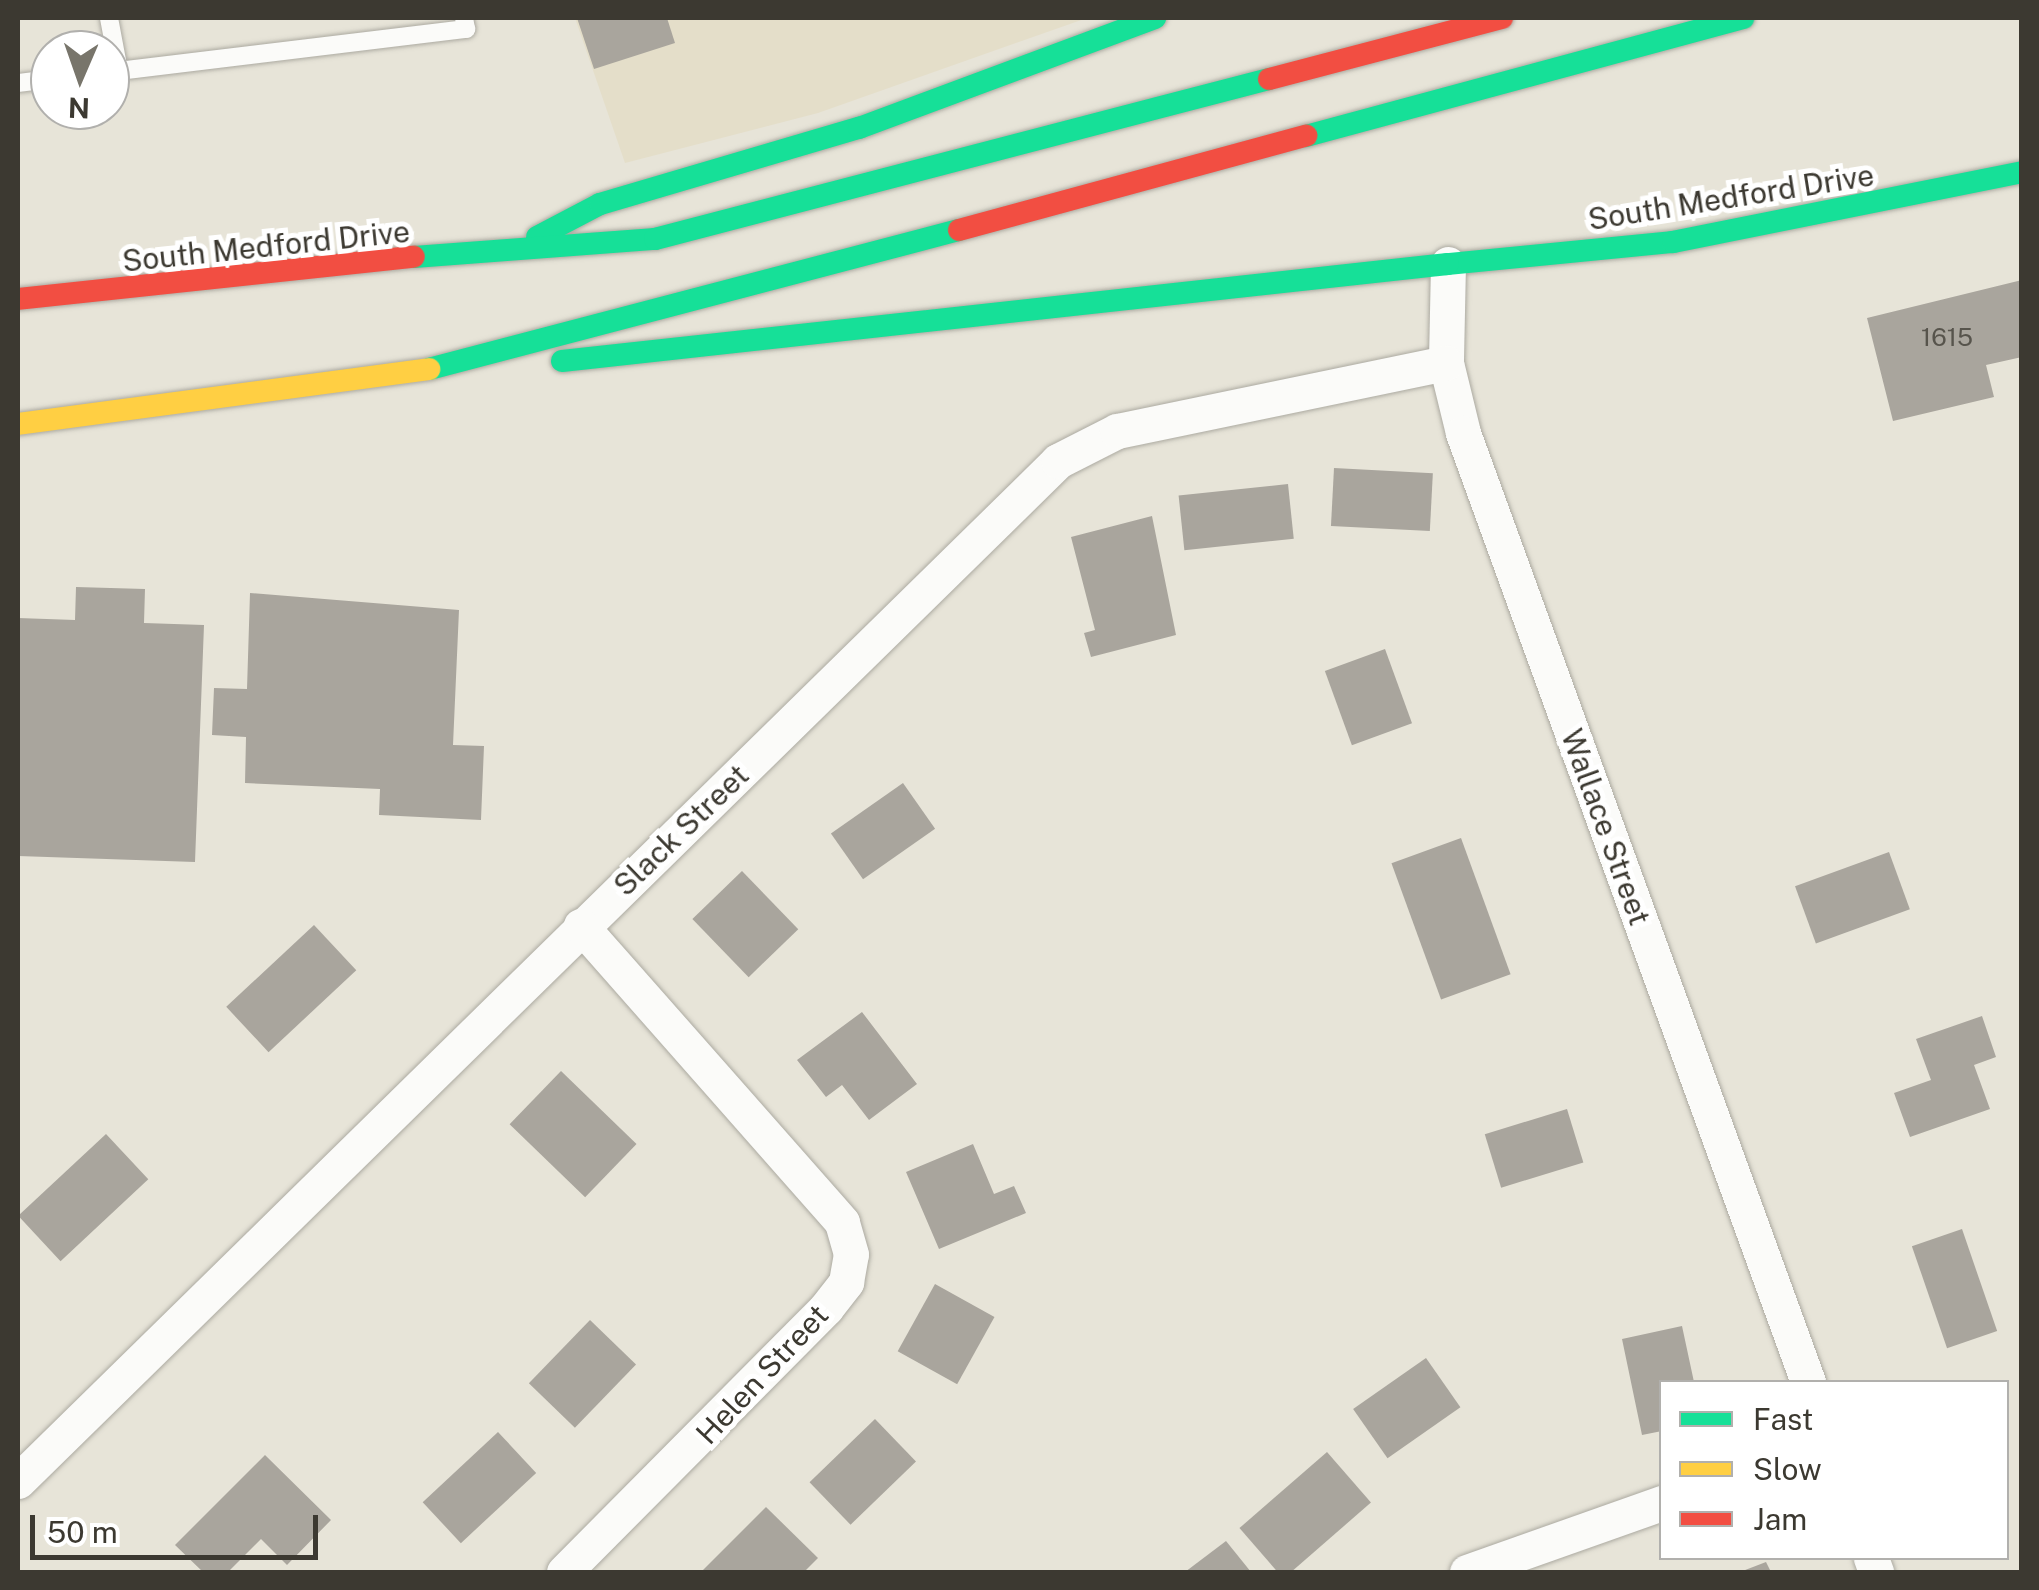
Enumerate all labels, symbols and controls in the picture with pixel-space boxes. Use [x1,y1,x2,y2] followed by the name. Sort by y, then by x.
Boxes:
[30,30,130,130] north arrow
[67,92,91,125] text: N
[1585,157,1877,237] street label: South Medford Drive
[120,213,412,279] street label: South Medford Drive
[1921,322,1973,352] house number: 1615
[1554,724,1658,930] street label: Wallace Street
[606,757,756,903] street label: Slack Street
[688,1297,836,1451] street label: Helen Street
[1659,1380,2009,1560] legend
[1753,1401,1813,1437] text: Fast
[1753,1451,1822,1487] text: Slow
[35,1495,322,1557] scale bar
[1753,1501,1807,1537] text: Jam
[47,1514,118,1550] text: 50 m

